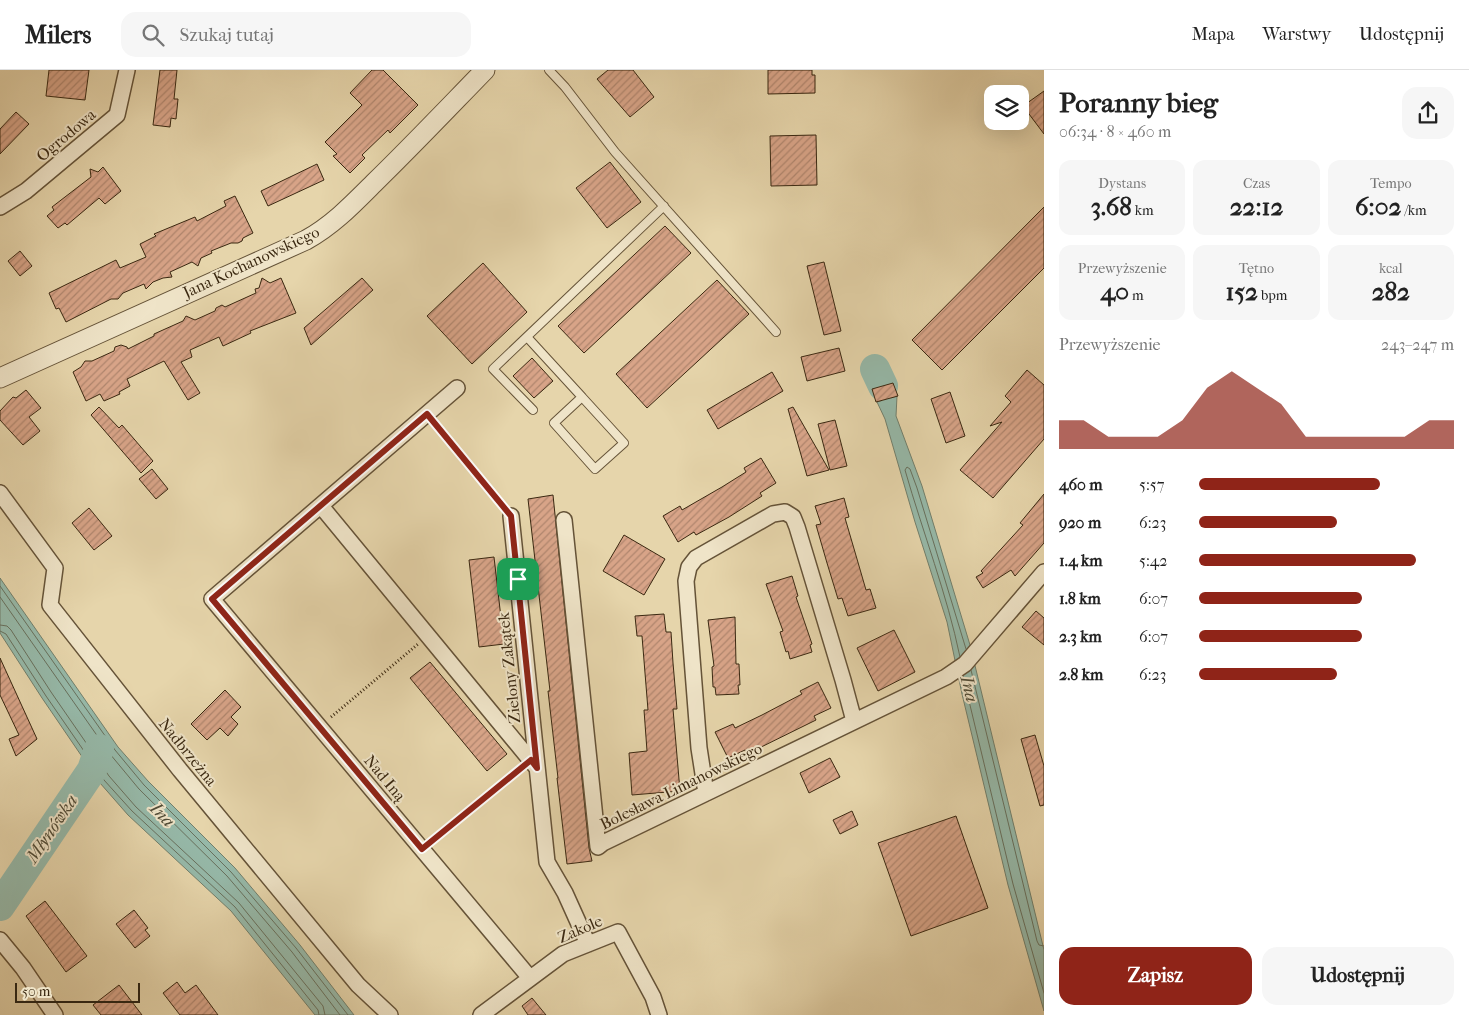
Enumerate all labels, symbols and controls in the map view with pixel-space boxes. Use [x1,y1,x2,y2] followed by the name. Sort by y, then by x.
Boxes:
[121,12,471,57] search box
[25,21,91,49] text: Milers
[139,21,167,49] icon: search
[179,24,274,46] text: Szukaj tutaj
[1192,24,1235,45] text: Mapa
[1263,24,1331,45] text: Warstwy
[1359,24,1444,45] text: Udostępnij
[984,85,1029,130] map controls
[984,85,1029,130] button: layers
[1059,86,1218,119] text: Poranny bieg
[1402,87,1454,139] button: share
[32,104,100,165] street label: Ogrodowa
[1059,122,1171,141] text: 06:34 · 8 × 460 m
[1098,175,1146,192] text: Dystans
[1243,175,1270,192] text: Czas
[1370,175,1412,192] text: Tempo
[1091,192,1132,221] text: 3.68
[1230,192,1283,221] text: 22:12
[1355,192,1401,221] text: 6:02
[1132,202,1154,219] text: km
[1401,202,1427,219] text: /km
[178,222,322,303] street label: Jana Kochanowskiego
[1078,260,1167,277] text: Przewyższenie
[1239,260,1274,277] text: Tętno
[1379,260,1403,277] text: kcal
[1101,277,1129,306] text: 40
[1225,277,1258,306] text: 152
[1372,277,1410,306] text: 282
[1129,287,1144,304] text: m
[1258,287,1287,304] text: bpm
[1059,335,1161,354] text: Przewyższenie
[1381,335,1454,354] text: 243–247 m
[1059,475,1103,494] text: 460 m
[1139,475,1164,494] text: 5:57
[1059,513,1101,532] text: 920 m
[1139,513,1166,532] text: 6:23
[1059,551,1103,570] text: 1.4 km
[1139,551,1167,570] text: 5:42
[497,558,539,600] pin
[504,565,532,593] icon: arrive
[1059,589,1101,608] text: 1.8 km
[1139,589,1168,608] text: 6:07
[494,611,524,725] street label: Zielony Zakątek
[1059,627,1102,646] text: 2.3 km
[1139,627,1168,646] text: 6:07
[1059,665,1103,684] text: 2.8 km
[1139,665,1166,684] text: 6:23
[955,673,982,704] water label: Ina
[155,714,221,790] street label: Nadbrzeżna
[597,738,765,834] street label: Bolesława Limanowskiego
[360,751,410,805] street label: Nad Iną
[21,791,82,869] water label: Młynówka
[145,798,179,832] water label: Ina
[555,911,605,947] street label: Zakole
[1059,947,1252,1005] button: Zapisz
[1262,947,1454,1005] button: Udostępnij
[15,980,140,1003] scale bar
[22,983,50,1000] text: 50 m

